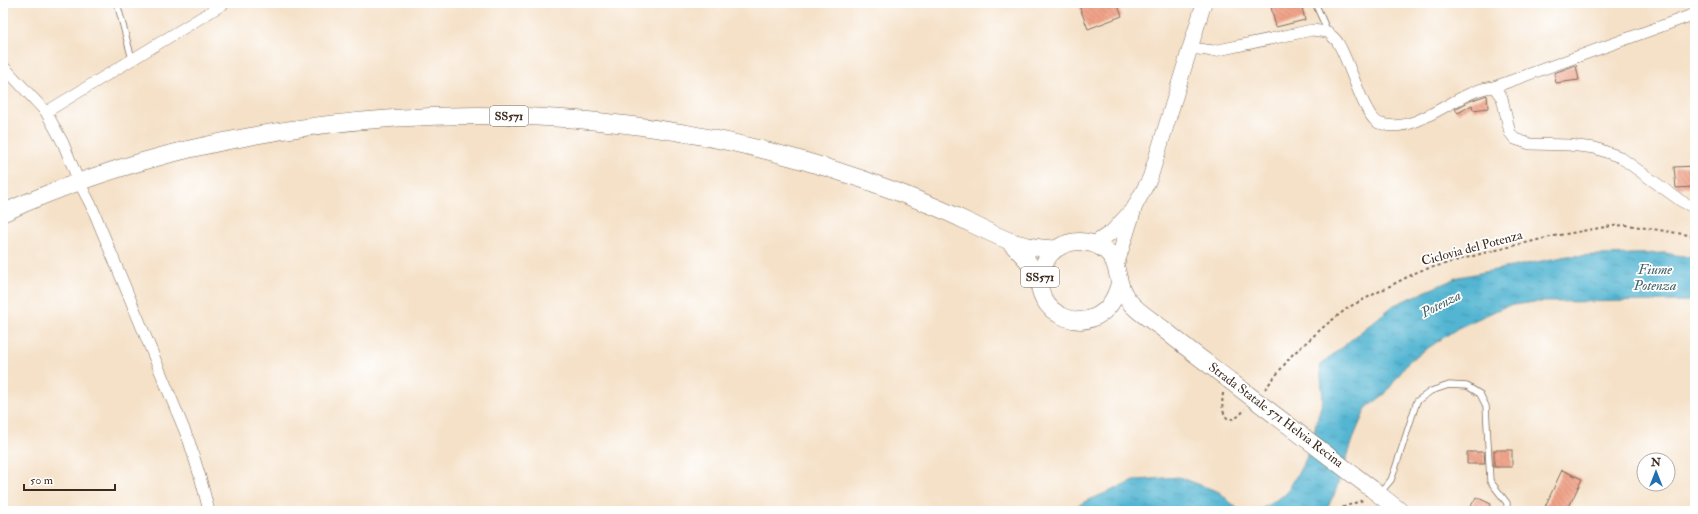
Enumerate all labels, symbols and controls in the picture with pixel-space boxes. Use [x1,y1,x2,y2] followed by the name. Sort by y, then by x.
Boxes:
[490,106,528,126] road number: SS571
[1420,227,1525,269] street label: Ciclovia del Potenza
[1633,261,1677,294] water label: Fiume Potenza
[1021,267,1059,287] road number: SS571
[1417,286,1464,322] water label: Potenza
[1205,359,1347,471] street label: Strada Statale 571 Helvia Recina
[1636,452,1676,492] north arrow
[1650,456,1662,469] text: N
[24,466,115,492] scale bar
[30,473,54,488] text: 50 m

